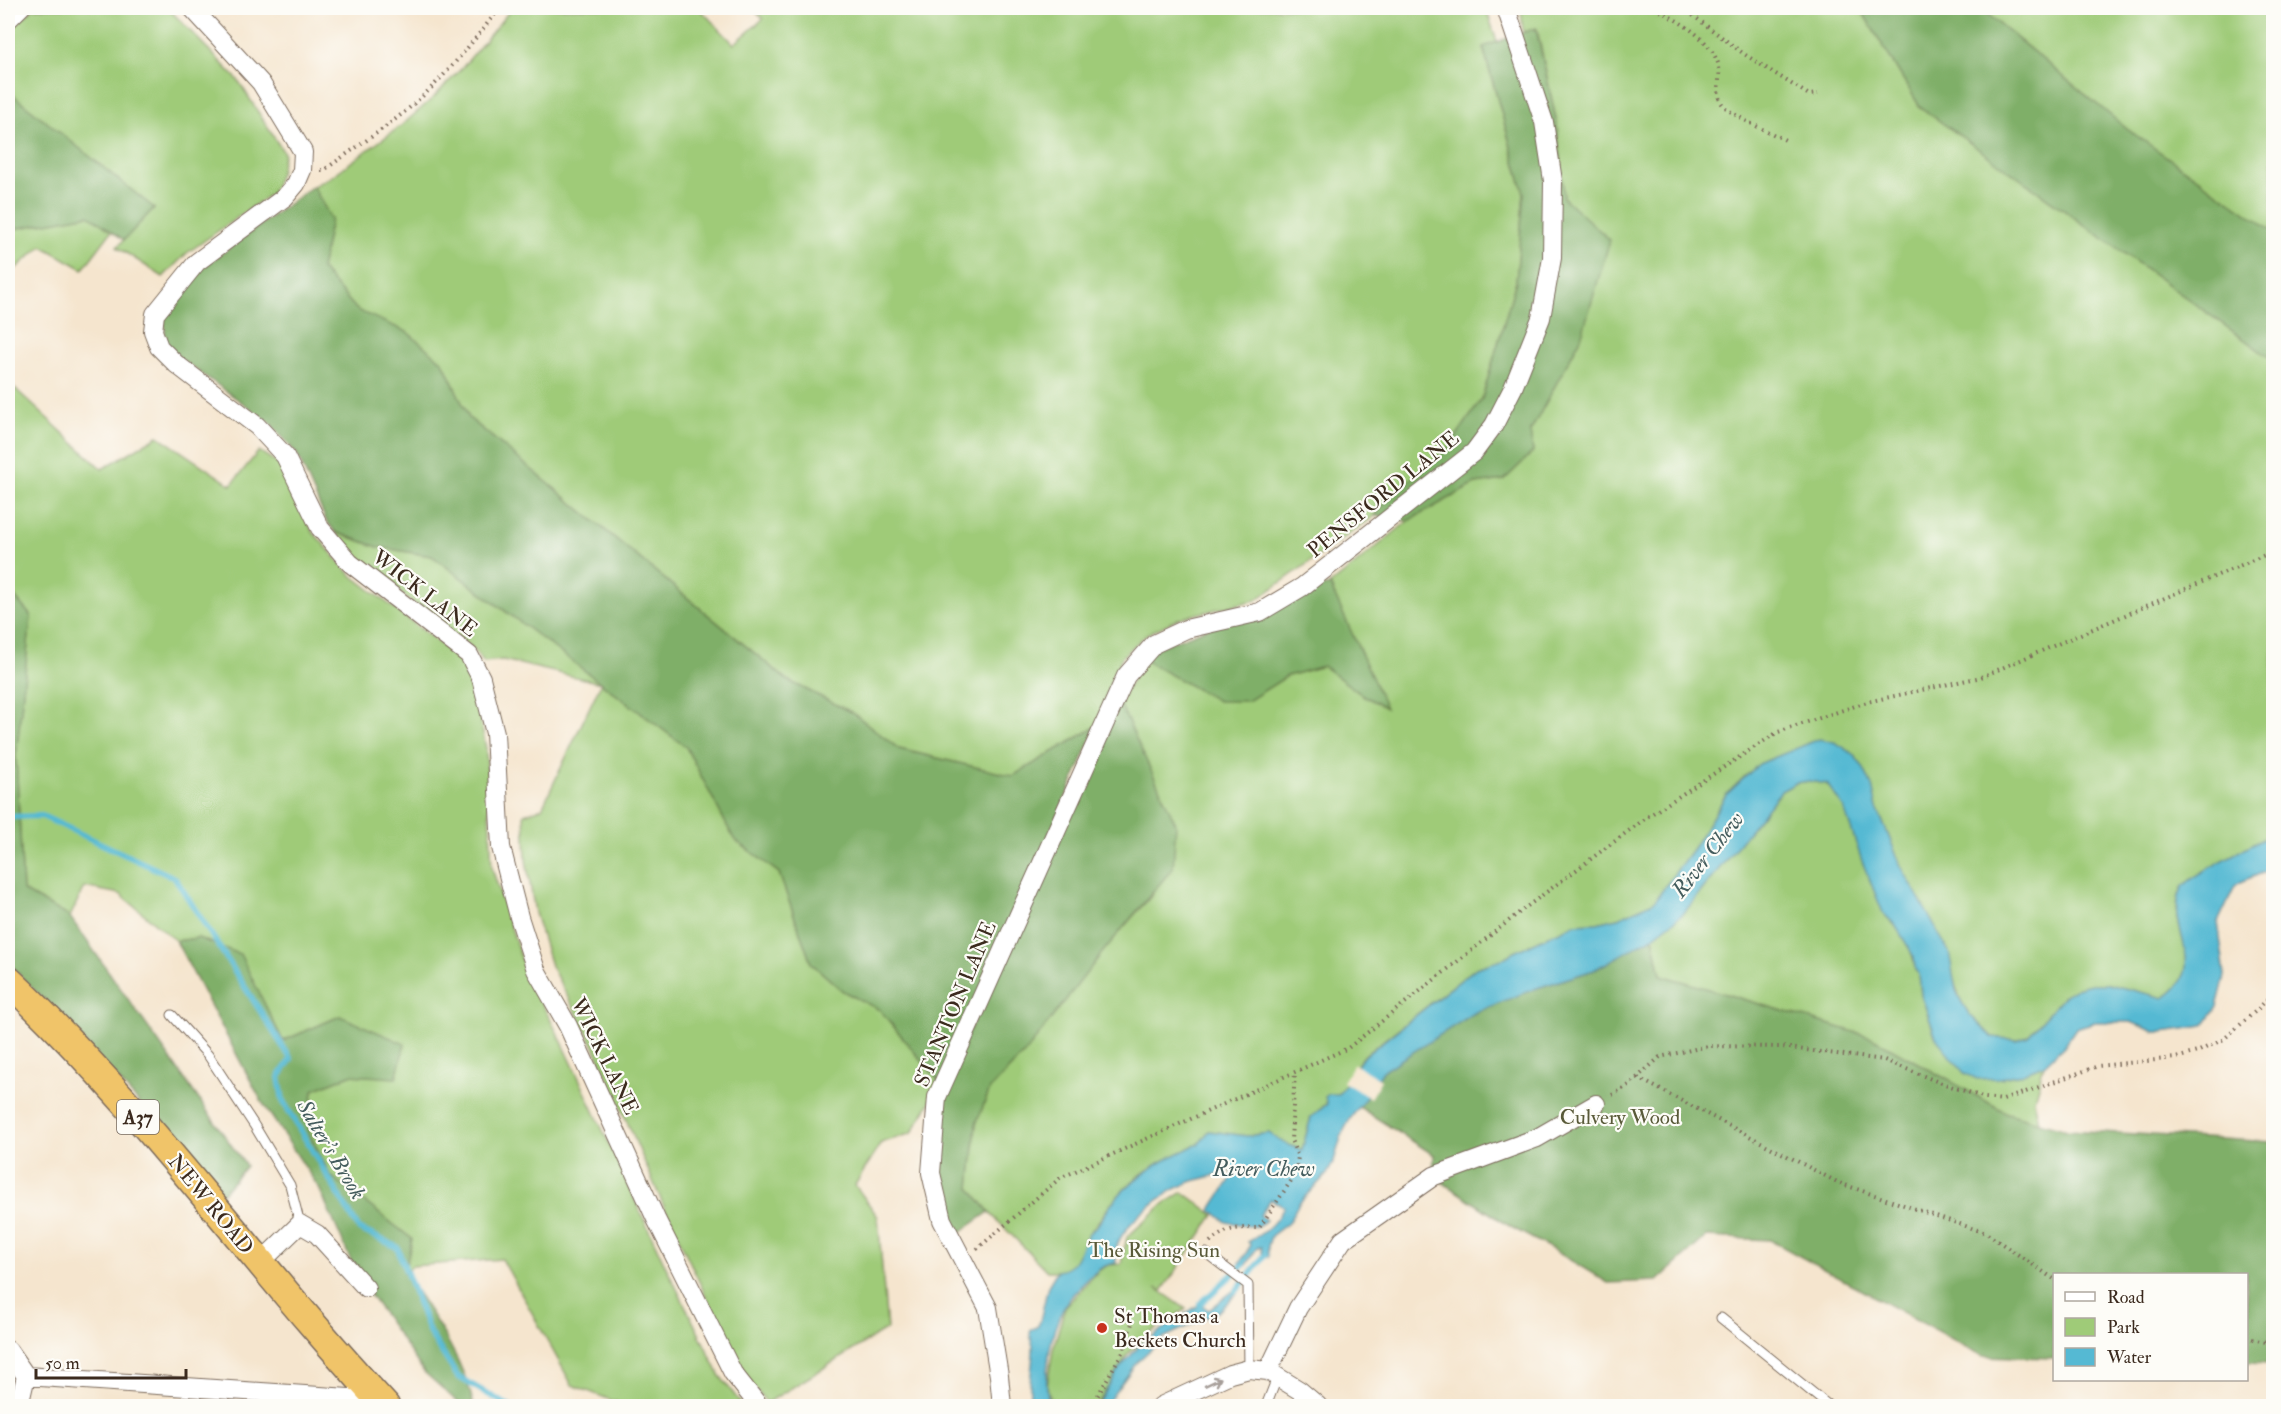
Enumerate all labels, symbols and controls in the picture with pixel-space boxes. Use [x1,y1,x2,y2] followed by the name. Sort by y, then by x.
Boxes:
[1302,425,1465,564] street label: PENSFORD LANE
[366,543,483,643] street label: WICK LANE
[1665,806,1750,904] water label: River Chew
[908,917,1003,1091] street label: STANTON LANE
[564,992,645,1119] street label: WICK LANE
[290,1094,372,1205] water label: Salter's Brook
[117,1100,159,1134] road number: A37
[1560,1104,1681,1131] park label: Culvery Wood
[162,1149,259,1260] street label: NEW ROAD
[1212,1155,1315,1183] water label: River Chew
[1088,1237,1220,1264] park label: The Rising Sun
[2053,1273,2248,1381] legend
[2107,1286,2145,1309] text: Road
[1114,1303,1246,1354] place label: St Thomas a Beckets Church
[2107,1316,2140,1339] text: Park
[1095,1321,1109,1335] marker: St Thomas a Beckets Church
[36,1342,186,1380] scale bar
[2106,1346,2151,1369] text: Water
[45,1352,80,1375] text: 50 m
[1204,1376,1222,1387] one-way arrow

